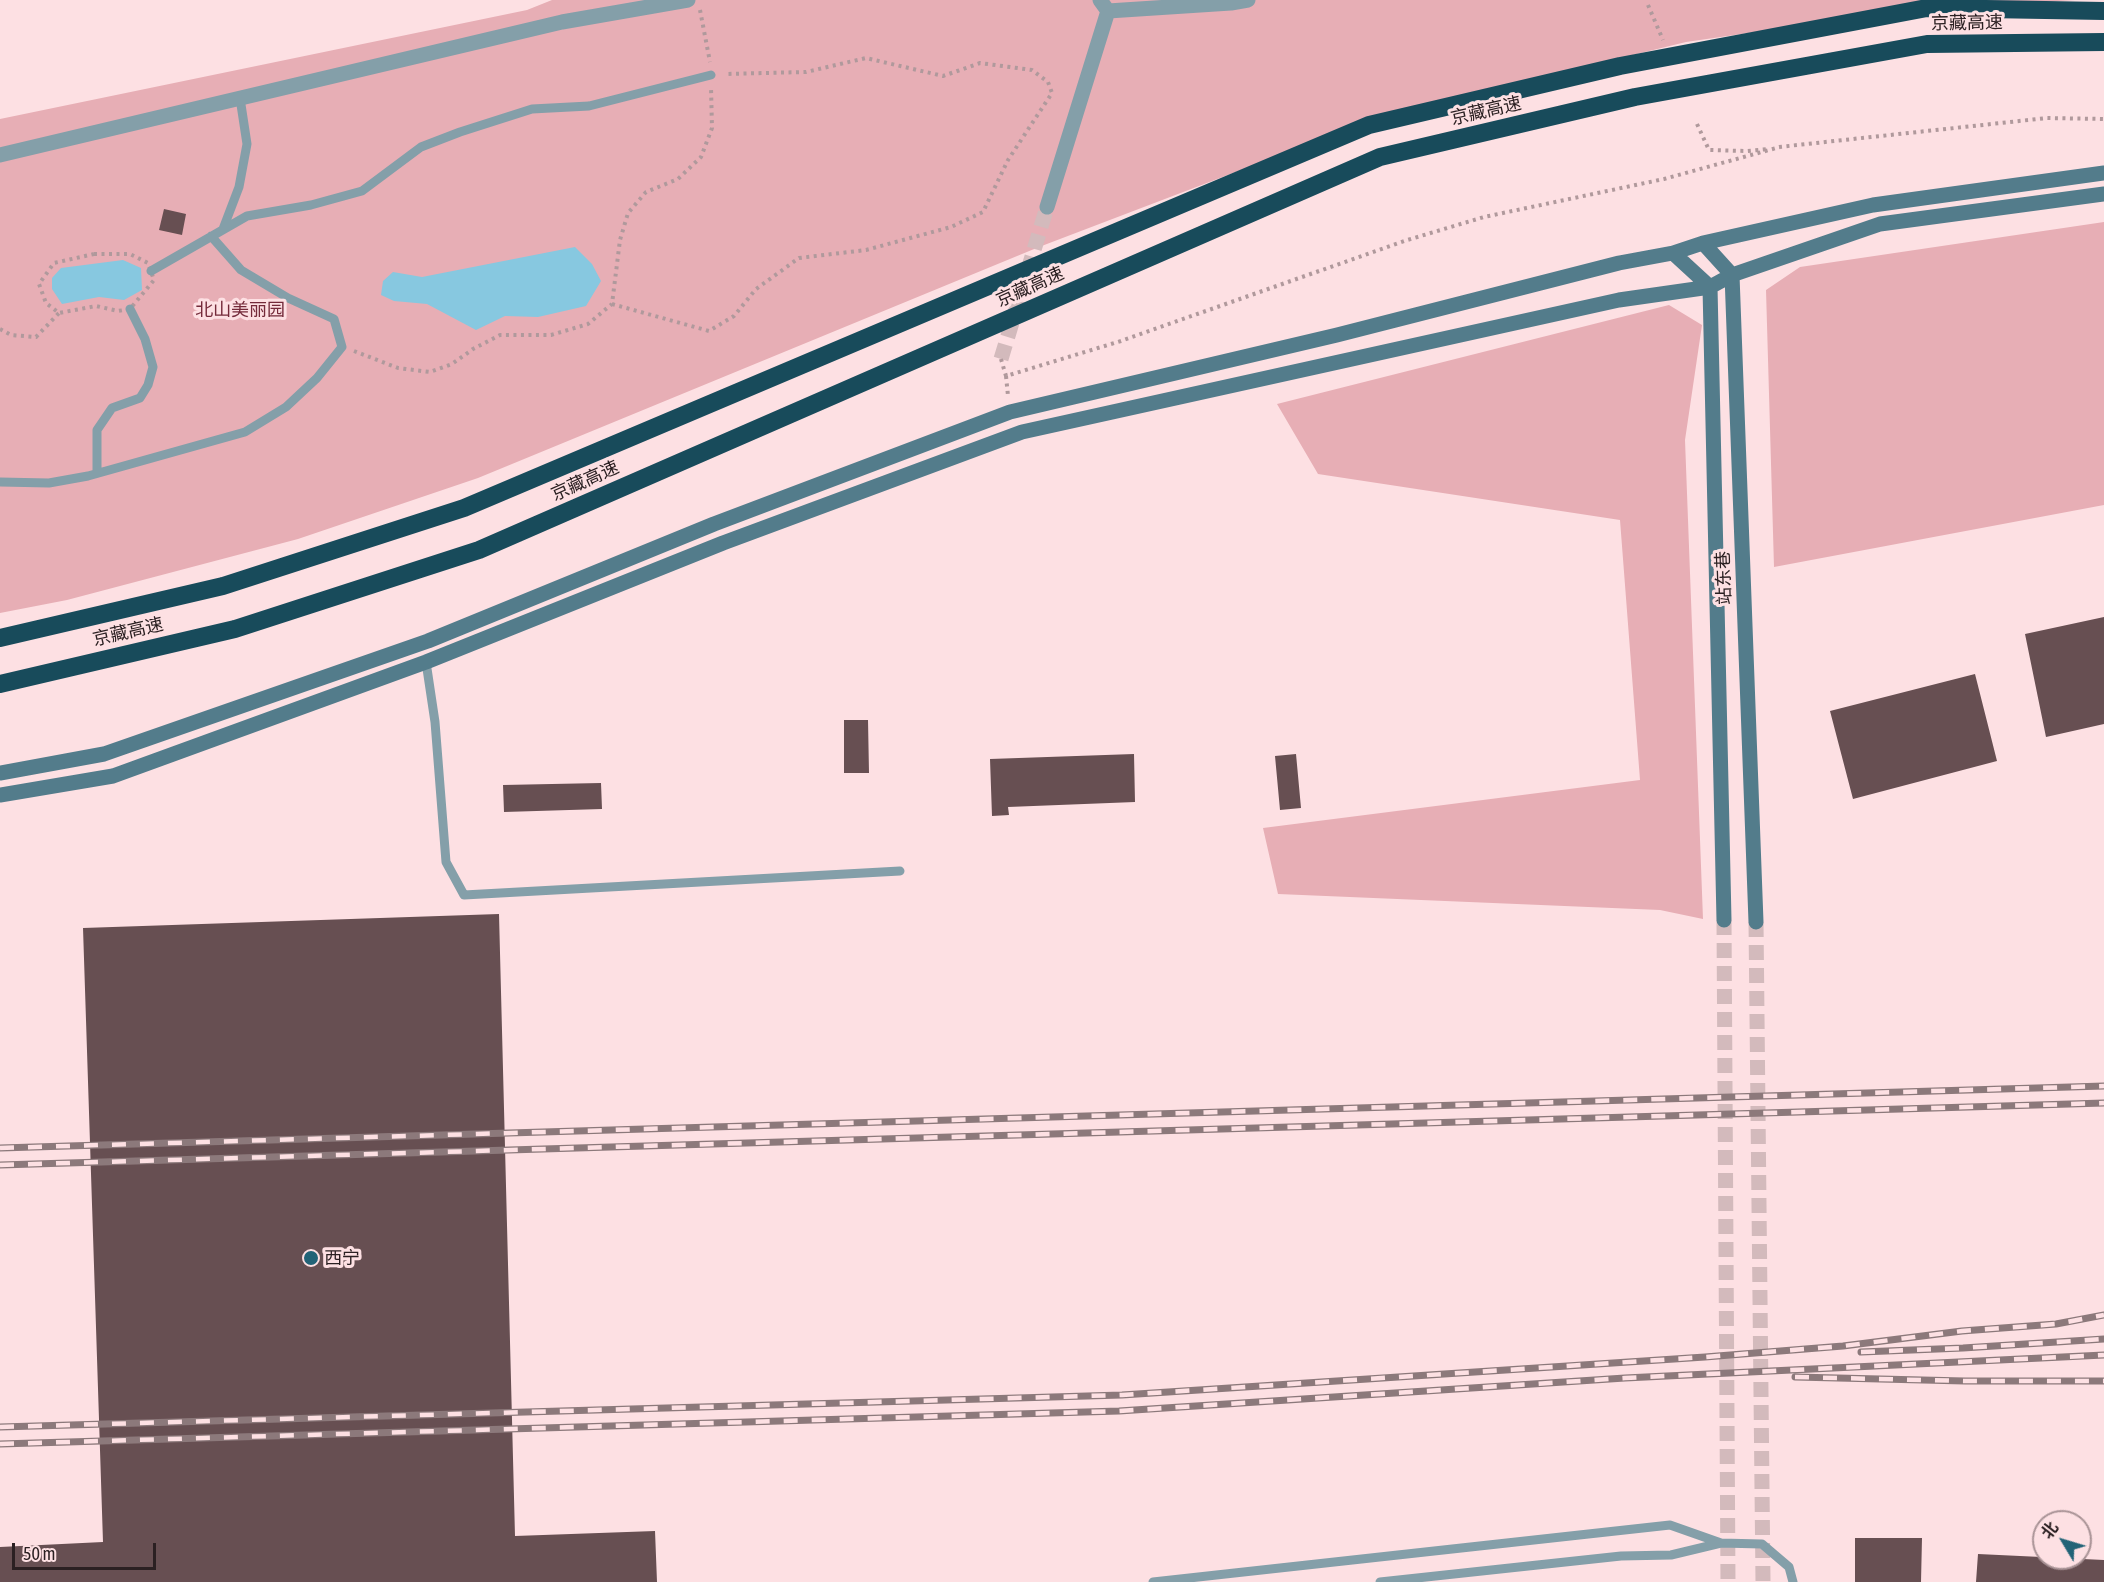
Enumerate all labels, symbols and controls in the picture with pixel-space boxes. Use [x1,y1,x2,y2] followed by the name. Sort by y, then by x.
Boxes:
[1931,12,2003,34] street label: 京藏高速
[1448,92,1524,130] street label: 京藏高速
[993,262,1067,312] street label: 京藏高速
[195,299,285,321] park label: 北山美丽园
[548,456,622,506] street label: 京藏高速
[1712,551,1736,605] street label: 站东巷
[90,613,166,651] street label: 京藏高速
[324,1247,360,1269] place label: 西宁
[302,1249,320,1267] marker: 西宁
[2032,1510,2092,1570] north arrow
[2037,1518,2061,1542] text: 北
[15,1531,159,1569] scale bar
[23,1543,55,1564] text: 50 m

